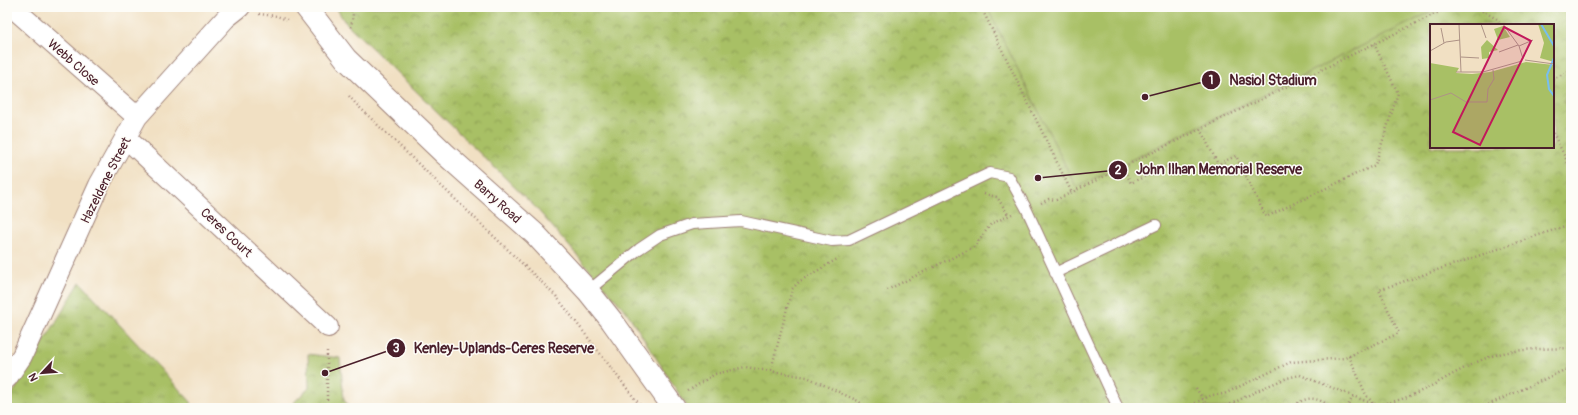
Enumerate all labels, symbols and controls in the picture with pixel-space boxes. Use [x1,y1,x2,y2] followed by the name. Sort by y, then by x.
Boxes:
[1430,24,1554,148] inset map
[44,36,103,90] street label: Webb Close
[1201,67,1325,93] callout: Nasiol Stadium
[1229,72,1317,89] text: Nasiol Stadium
[1209,73,1213,88] text: 1
[77,134,135,226] street label: Hazeldene Street
[1108,157,1310,183] callout: John Ilhan Memorial Reserve
[1136,161,1303,178] text: John Ilhan Memorial Reserve
[1115,163,1122,178] text: 2
[470,176,524,227] street label: Barry Road
[197,205,256,261] street label: Ceres Court
[386,335,603,361] callout: Kenley-Uplands-Ceres Reserve
[414,340,595,357] text: Kenley-Uplands-Ceres Reserve
[393,341,400,356] text: 3
[22,353,62,393] north arrow
[26,370,41,383] text: N

